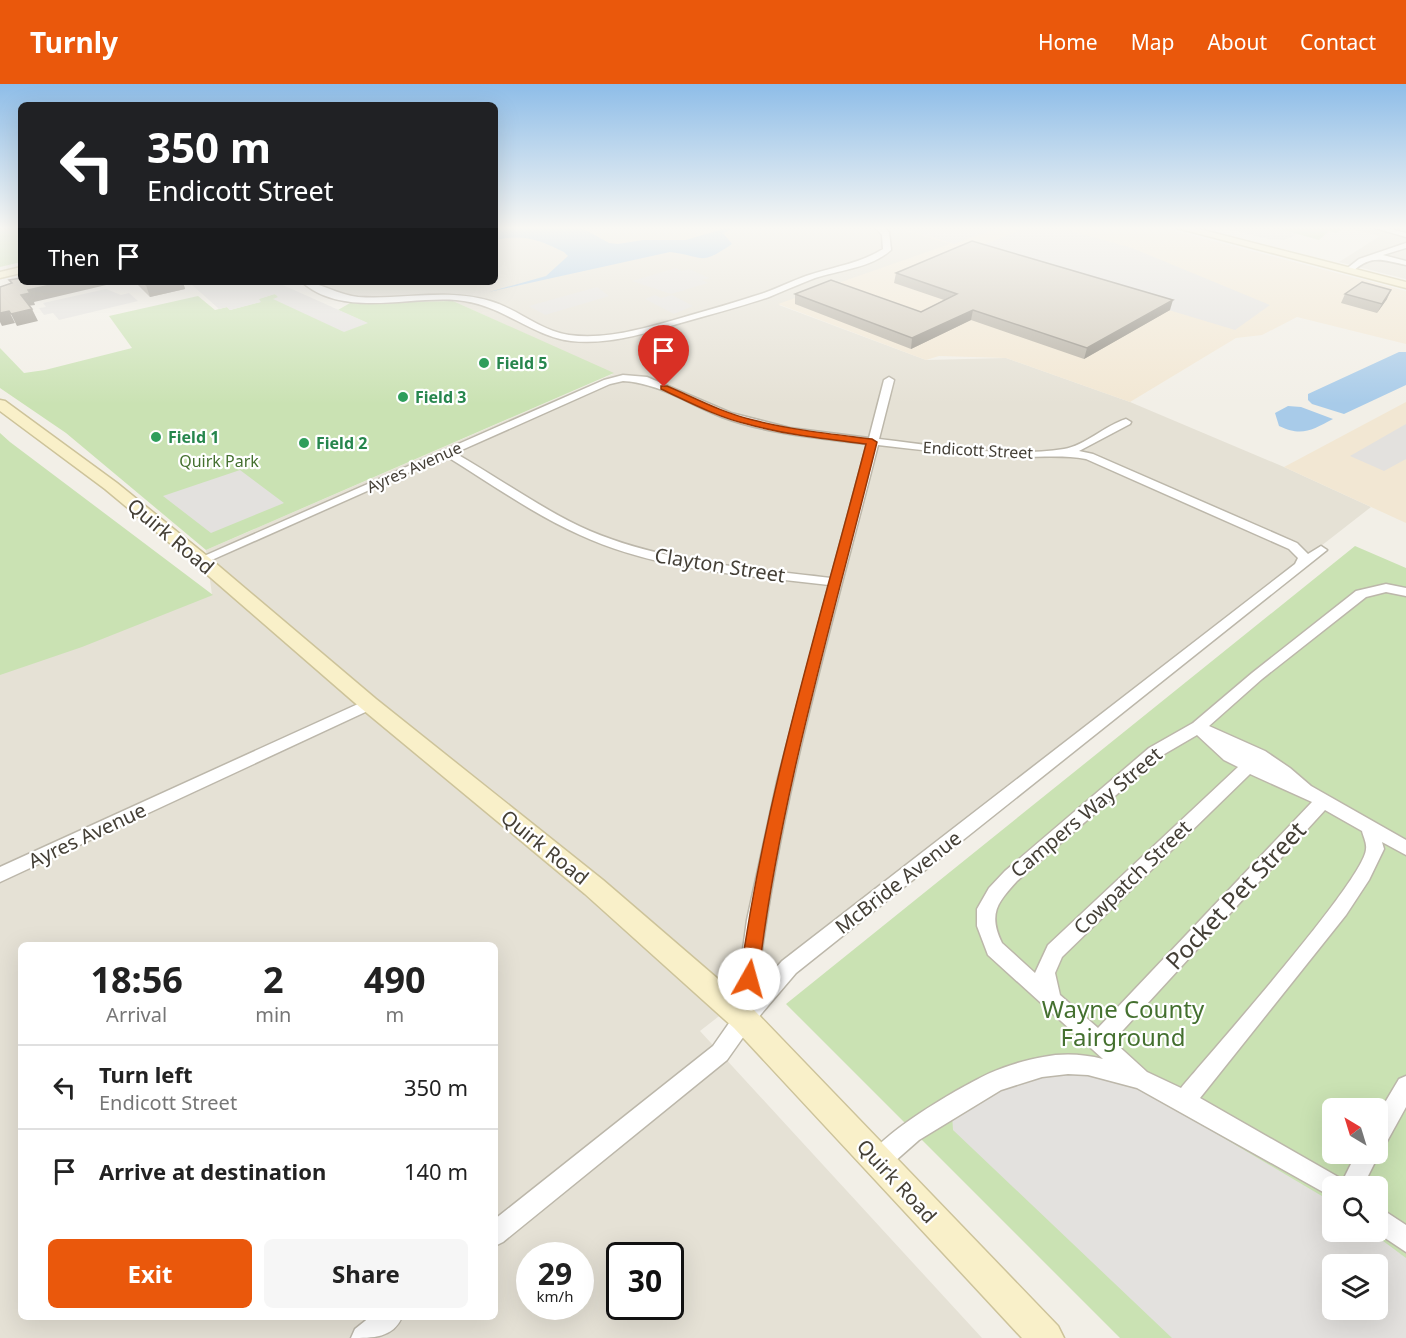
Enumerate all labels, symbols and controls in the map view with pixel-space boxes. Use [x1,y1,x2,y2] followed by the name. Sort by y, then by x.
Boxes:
[30,23,118,61] text: Turnly
[1038,28,1098,56] text: Home
[1131,28,1174,56] text: Map
[1207,28,1267,56] text: About
[1300,28,1376,56] text: Contact
[147,118,271,175] text: 350 m
[48,126,126,204] icon: left
[147,172,333,209] text: Endicott Street
[112,240,145,273] icon: arrive
[48,242,100,272] text: Then
[638,325,689,387] pin
[647,334,680,367] icon: arrive
[496,352,547,374] place label: Field 5
[477,356,491,370] marker: Field 5
[415,386,466,408] place label: Field 3
[396,390,410,404] marker: Field 3
[168,426,219,448] place label: Field 1
[149,430,163,444] marker: Field 1
[316,432,367,454] place label: Field 2
[297,436,311,450] marker: Field 2
[363,436,465,498] street label: Ayres Avenue
[922,436,1034,464] street label: Endicott Street
[179,450,259,472] park label: Quirk Park
[122,492,220,580] street label: Quirk Road
[653,541,787,589] street label: Clayton Street
[1005,741,1167,883] street label: Campers Way Street
[24,796,150,874] street label: Ayres Avenue
[496,803,594,891] street label: Quirk Road
[1158,813,1313,976] street label: Pocket Pet Street
[1067,814,1197,940] street label: Cowpatch Street
[829,824,967,940] street label: McBride Avenue
[717,947,781,1011] position arrow
[90,955,183,1004] text: 18:56
[263,955,284,1004] text: 2
[364,955,426,1004] text: 490
[1042,992,1205,1053] park label: Wayne County Fairground
[106,1001,167,1028] text: Arrival
[255,1001,291,1028] text: min
[385,1001,404,1028] text: m
[99,1059,193,1089] text: Turn left
[48,1071,81,1104] icon: left
[404,1072,468,1102] text: 350 m
[99,1089,237,1116] text: Endicott Street
[1322,1098,1388,1164] north arrow
[1322,1098,1388,1320] map controls
[851,1133,943,1229] street label: Quirk Road
[48,1155,81,1188] icon: arrive
[99,1156,326,1186] text: Arrive at destination
[404,1156,468,1186] text: 140 m
[1322,1176,1388,1242] button: search
[48,1239,252,1308] button: Exit
[264,1239,468,1308] button: Share
[606,1242,684,1320] speed limit sign: 30
[538,1253,572,1294] text: 29
[1322,1254,1388,1320] button: layers
[537,1286,573,1306] text: km/h

